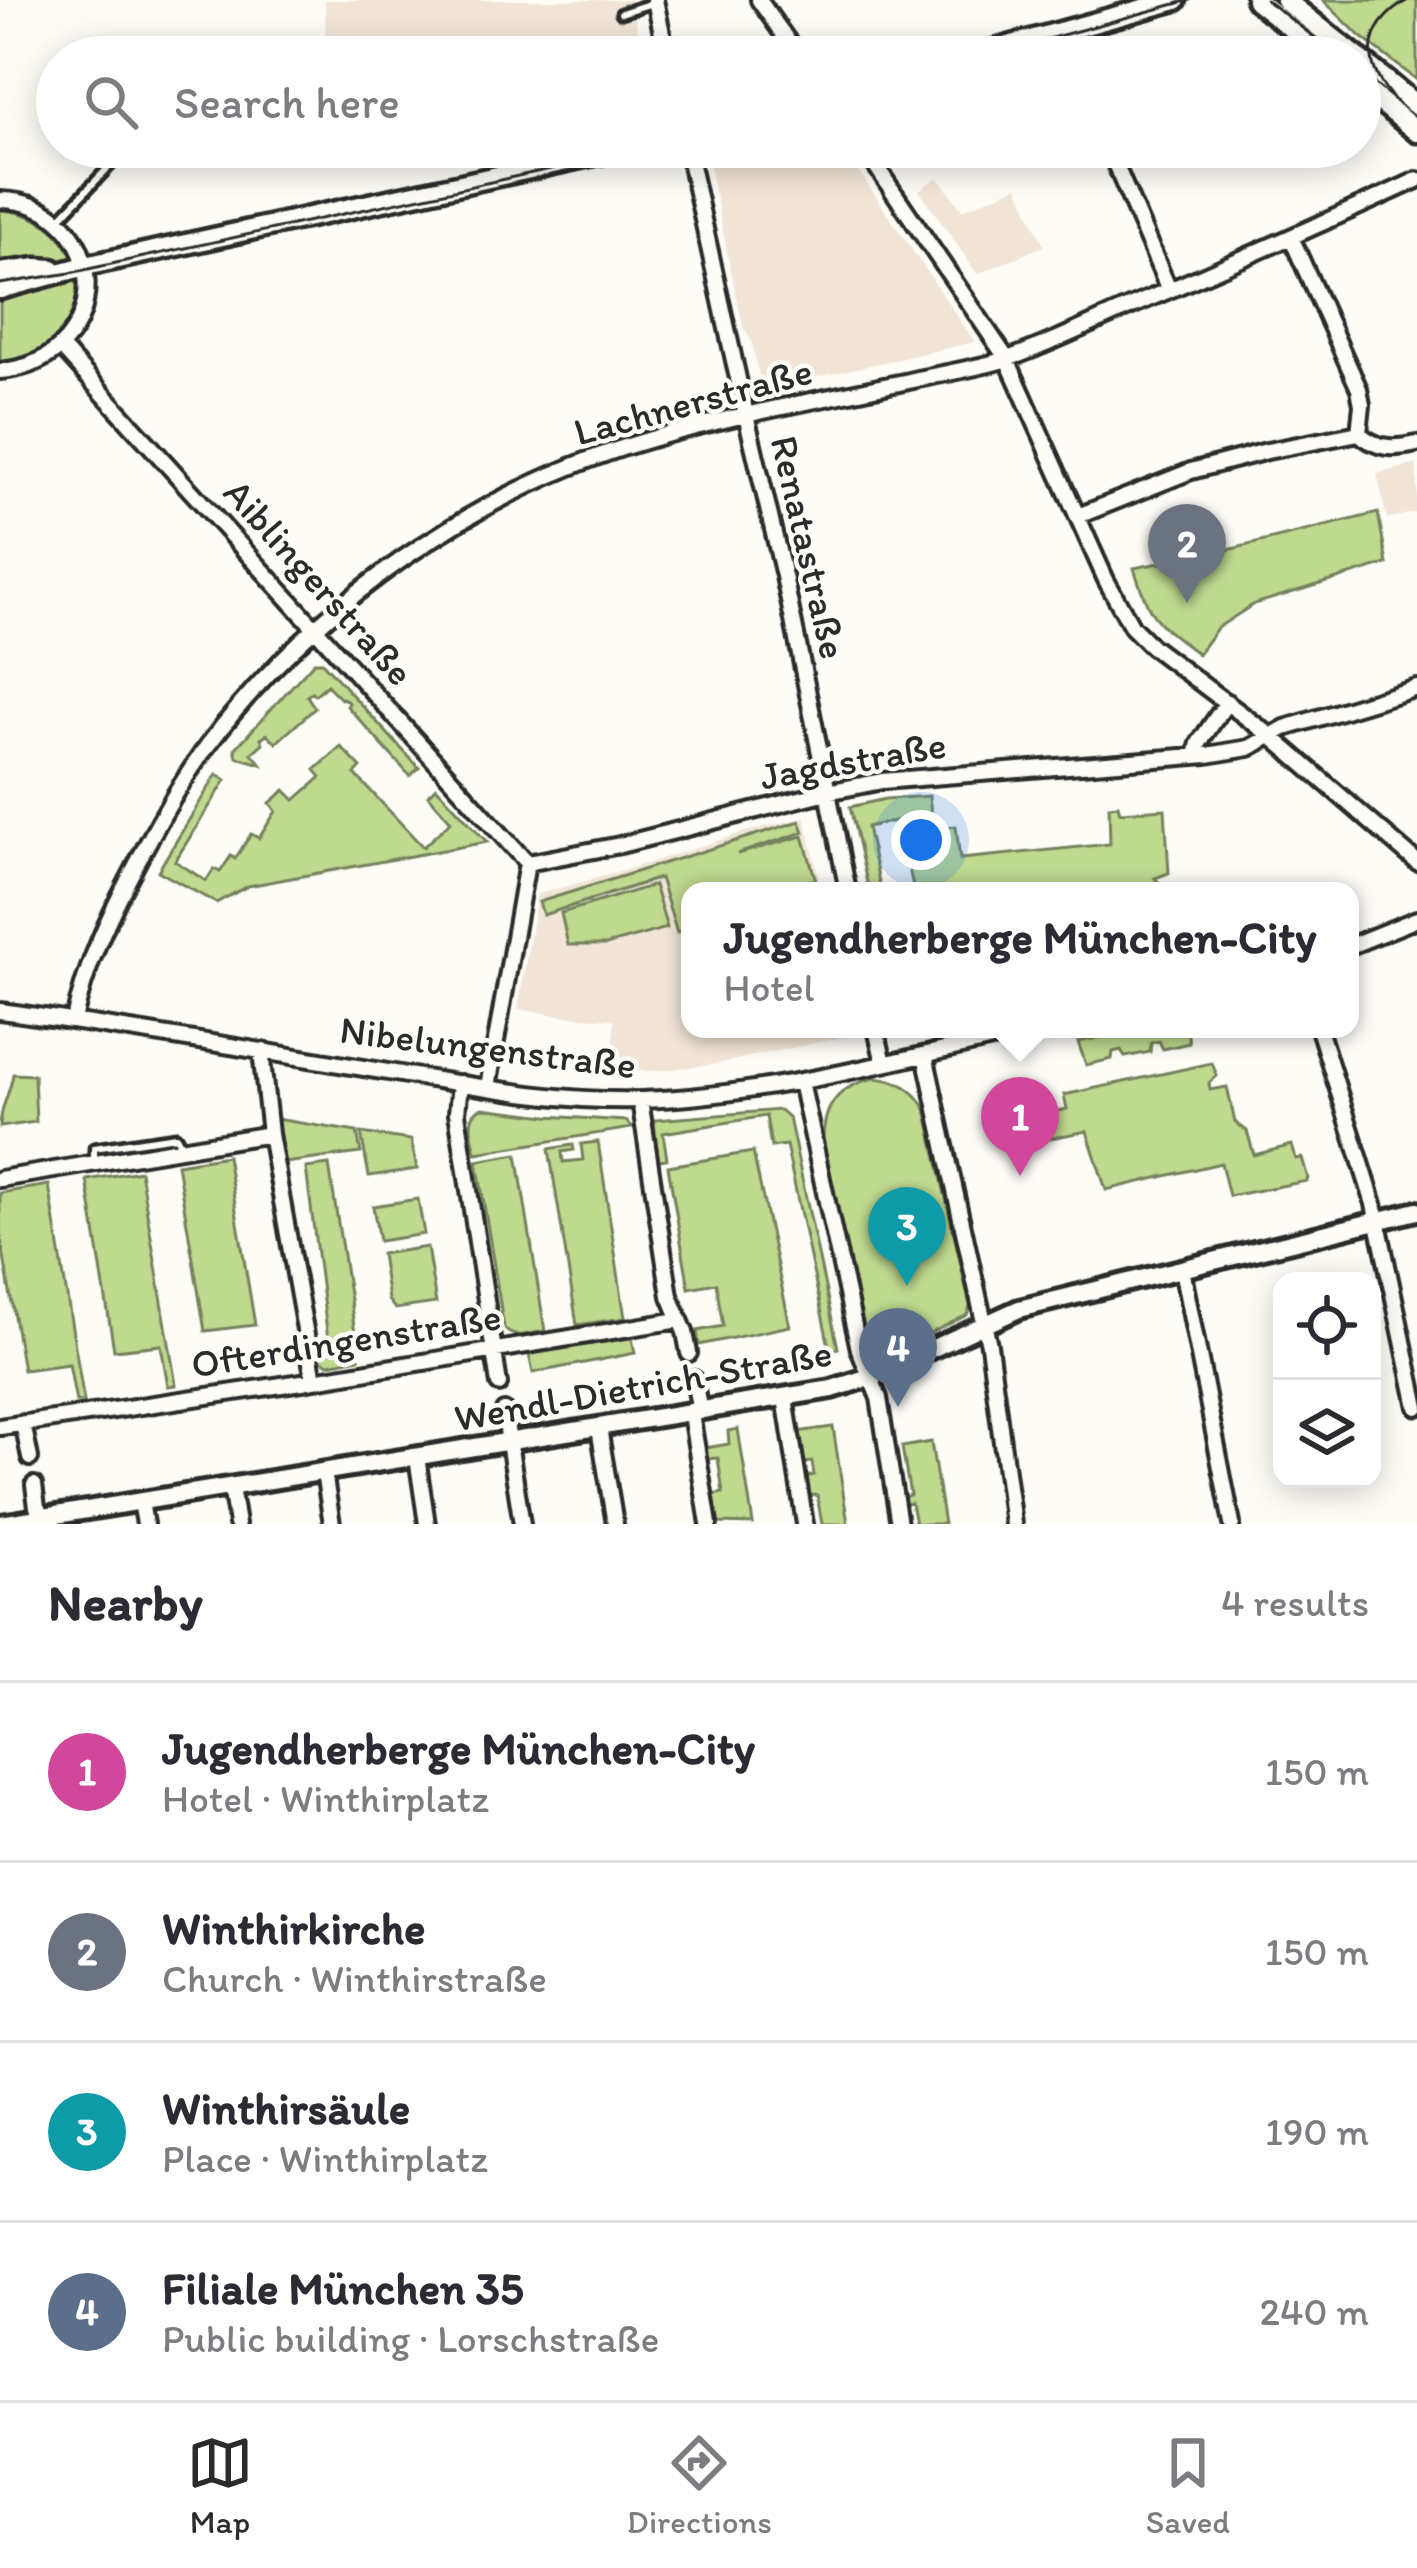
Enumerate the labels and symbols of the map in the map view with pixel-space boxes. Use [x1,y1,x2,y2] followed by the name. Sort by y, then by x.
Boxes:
[569,347,817,455] street label: Lachnerstraße
[760,431,858,663] street label: Renatastraße
[214,469,424,695] street label: Aiblingerstraße
[1148,504,1226,603] pin: 2
[756,721,950,799] street label: Jagdstraße
[891,810,951,870] your location
[337,1006,639,1088] street label: Nibelungenstraße
[981,1077,1059,1176] pin: 1
[868,1187,946,1286] pin: 3
[188,1292,504,1388] street label: Ofterdingenstraße
[859,1308,937,1407] pin: 4
[450,1329,836,1441] street label: Wendl-Dietrich-Straße

